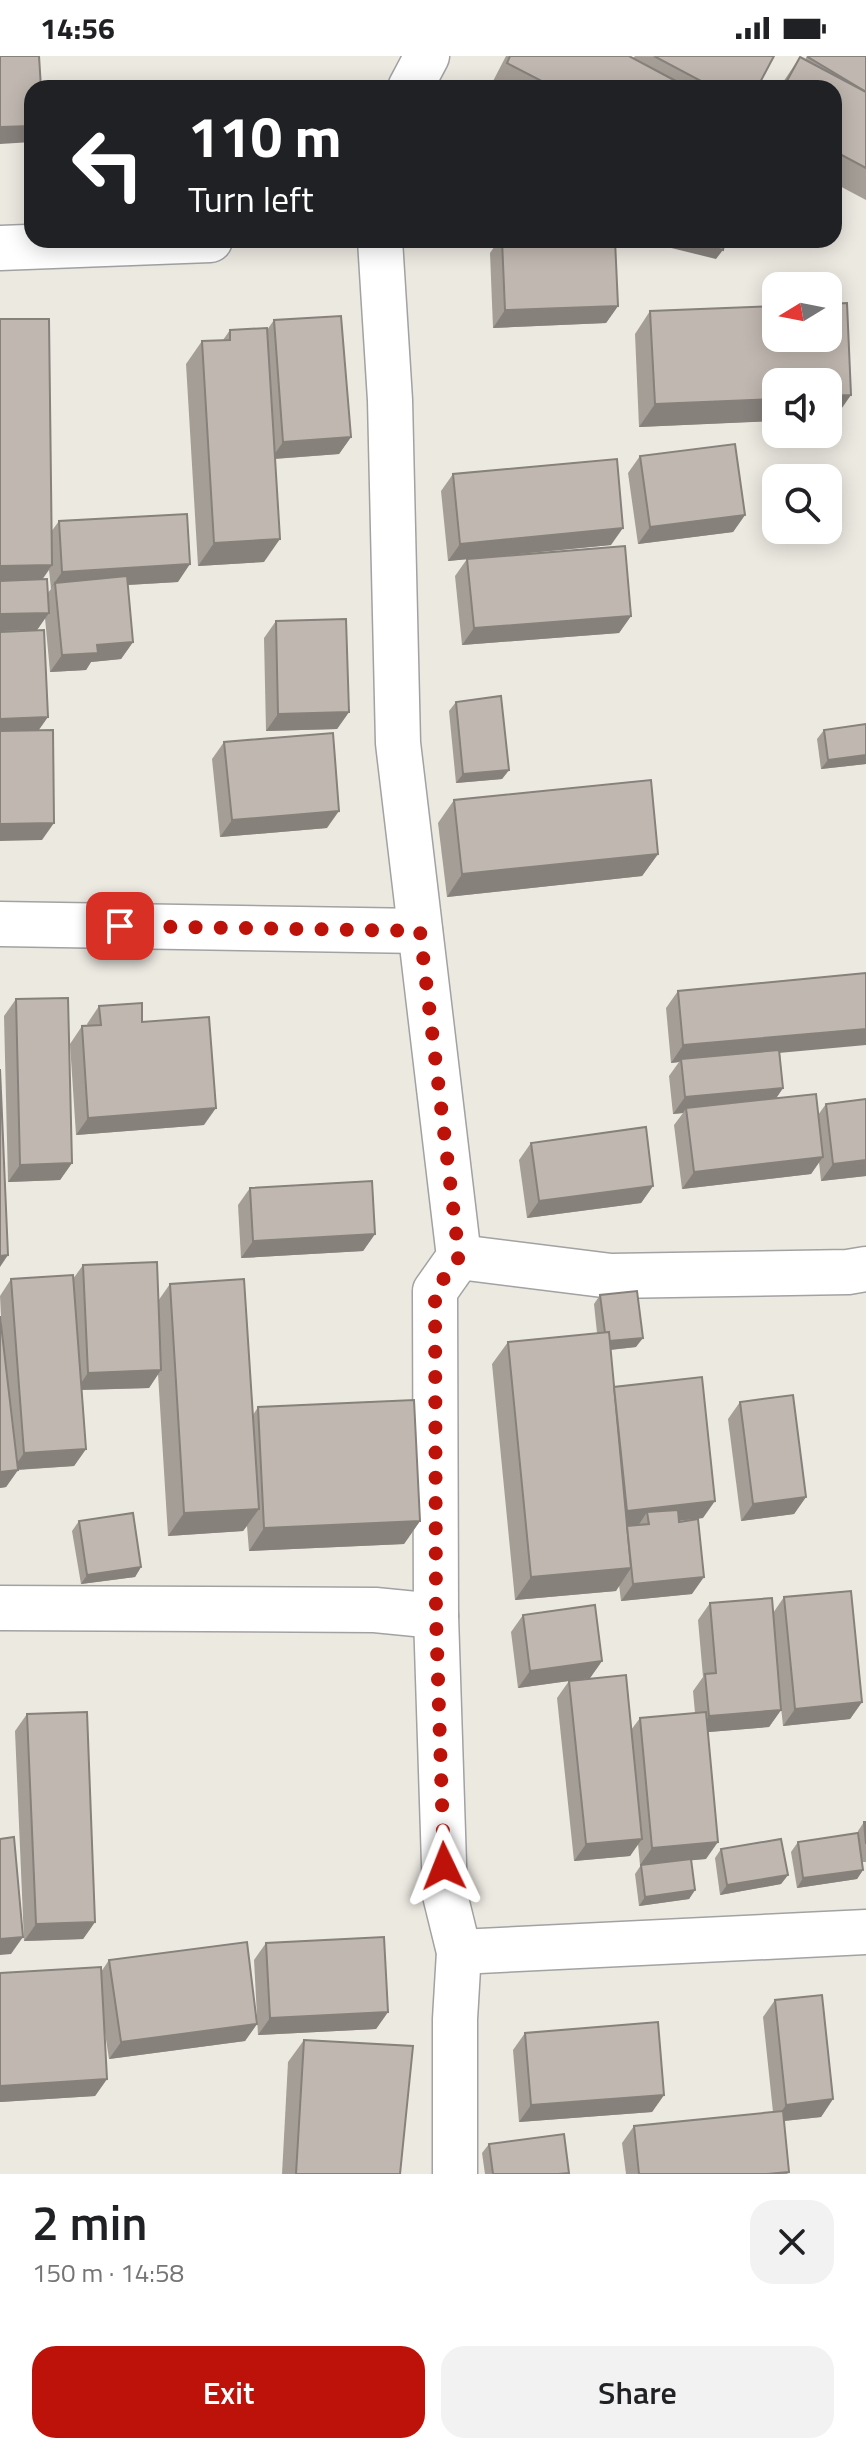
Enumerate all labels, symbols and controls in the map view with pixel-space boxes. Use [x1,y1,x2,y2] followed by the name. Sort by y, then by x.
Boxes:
[40,5,115,51] text: 14:56
[188,94,341,179] text: 110 m
[56,112,160,216] icon: left
[188,171,314,226] text: Turn left
[762,272,842,352] north arrow
[762,272,842,544] map controls
[762,368,842,448] button: sound
[762,464,842,544] button: search
[86,892,154,960] pin
[98,904,142,948] icon: arrive
[402,1824,486,1908] position arrow
[32,2186,147,2259] text: 2 min
[750,2200,834,2284] button: close
[32,2253,184,2292] text: 150 m · 14:58
[32,2346,425,2438] button: Exit
[441,2346,834,2438] button: Share

